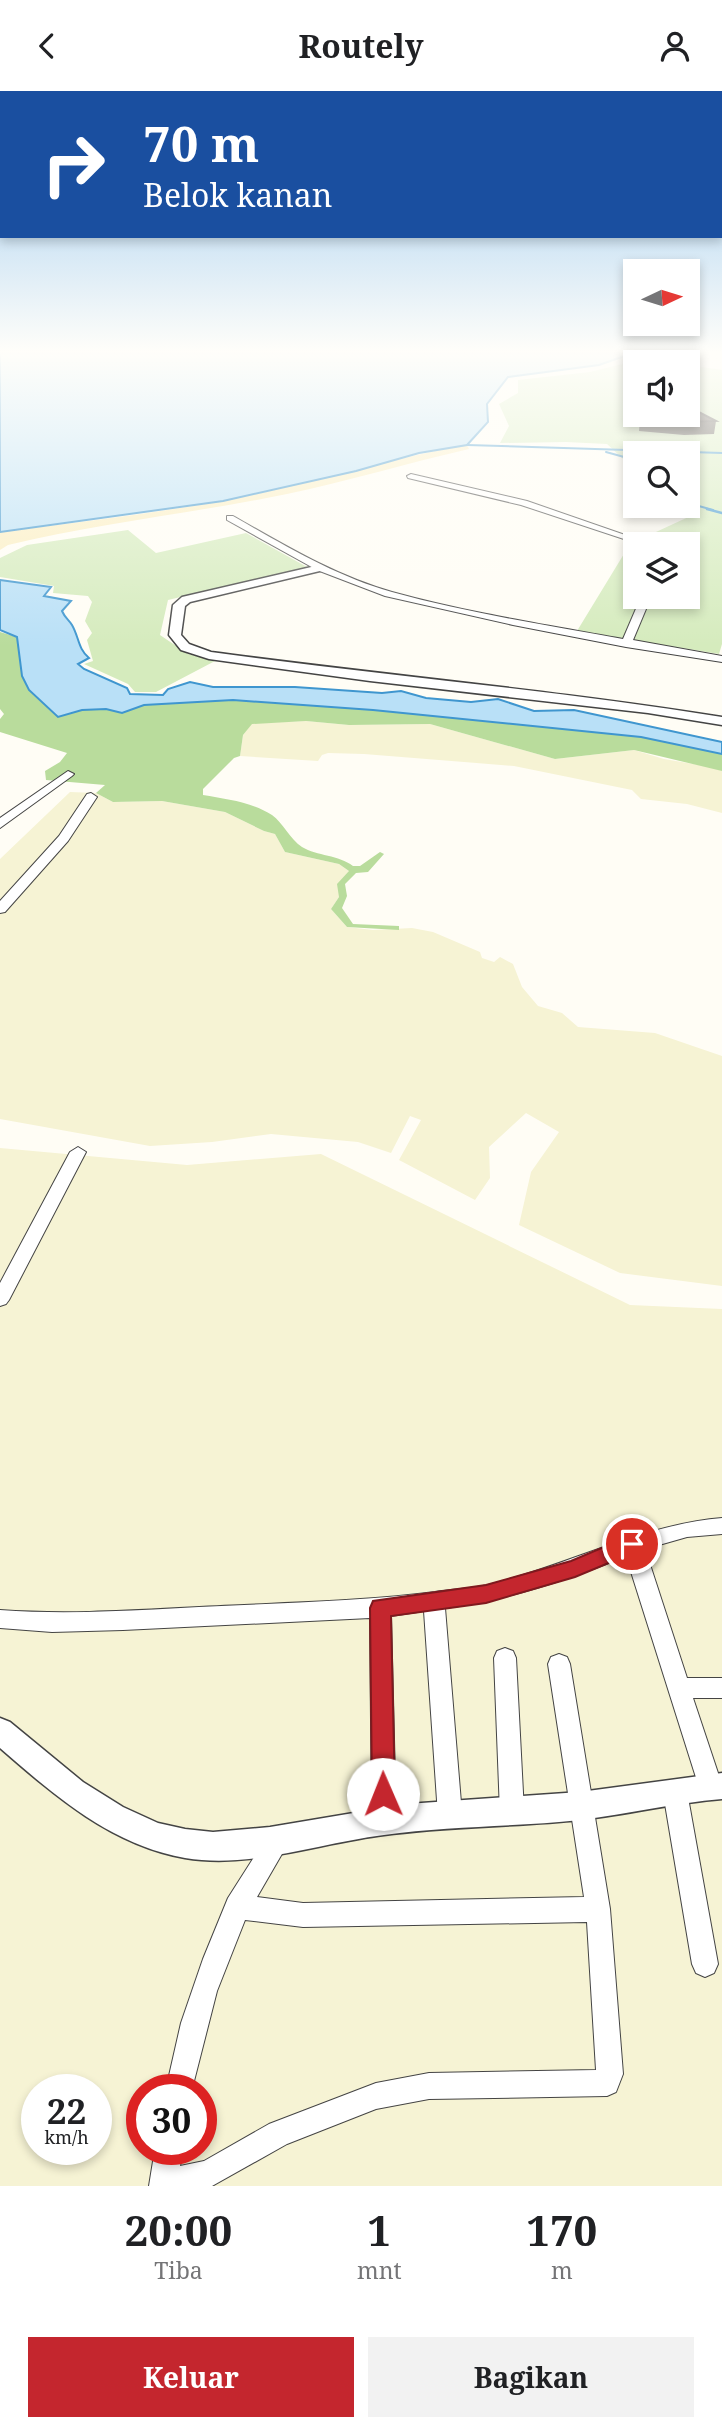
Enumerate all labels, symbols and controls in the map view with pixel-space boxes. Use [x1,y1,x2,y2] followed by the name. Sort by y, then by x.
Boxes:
[299,24,423,67] text: Routely
[28,27,66,65] icon: back
[656,27,694,65] icon: person
[143,110,259,176] text: 70 m
[28,119,119,210] icon: right
[143,173,333,216] text: Belok kanan
[623,259,700,336] north arrow
[623,259,700,609] map controls
[623,350,700,427] button: sound
[623,441,700,518] button: search
[623,532,700,609] button: layers
[602,1514,662,1574] pin
[613,1525,651,1563] icon: arrive
[346,1757,420,1831] position arrow
[126,2074,217,2165] speed limit sign: 30
[47,2087,86,2134] text: 22
[44,2125,89,2149] text: km/h
[125,2201,232,2258] text: 20:00
[367,2201,391,2258] text: 1
[526,2201,597,2258] text: 170
[154,2254,203,2286] text: Tiba
[357,2254,402,2286] text: mnt
[551,2254,573,2286] text: m
[28,2337,354,2417] button: Keluar
[368,2337,694,2417] button: Bagikan

